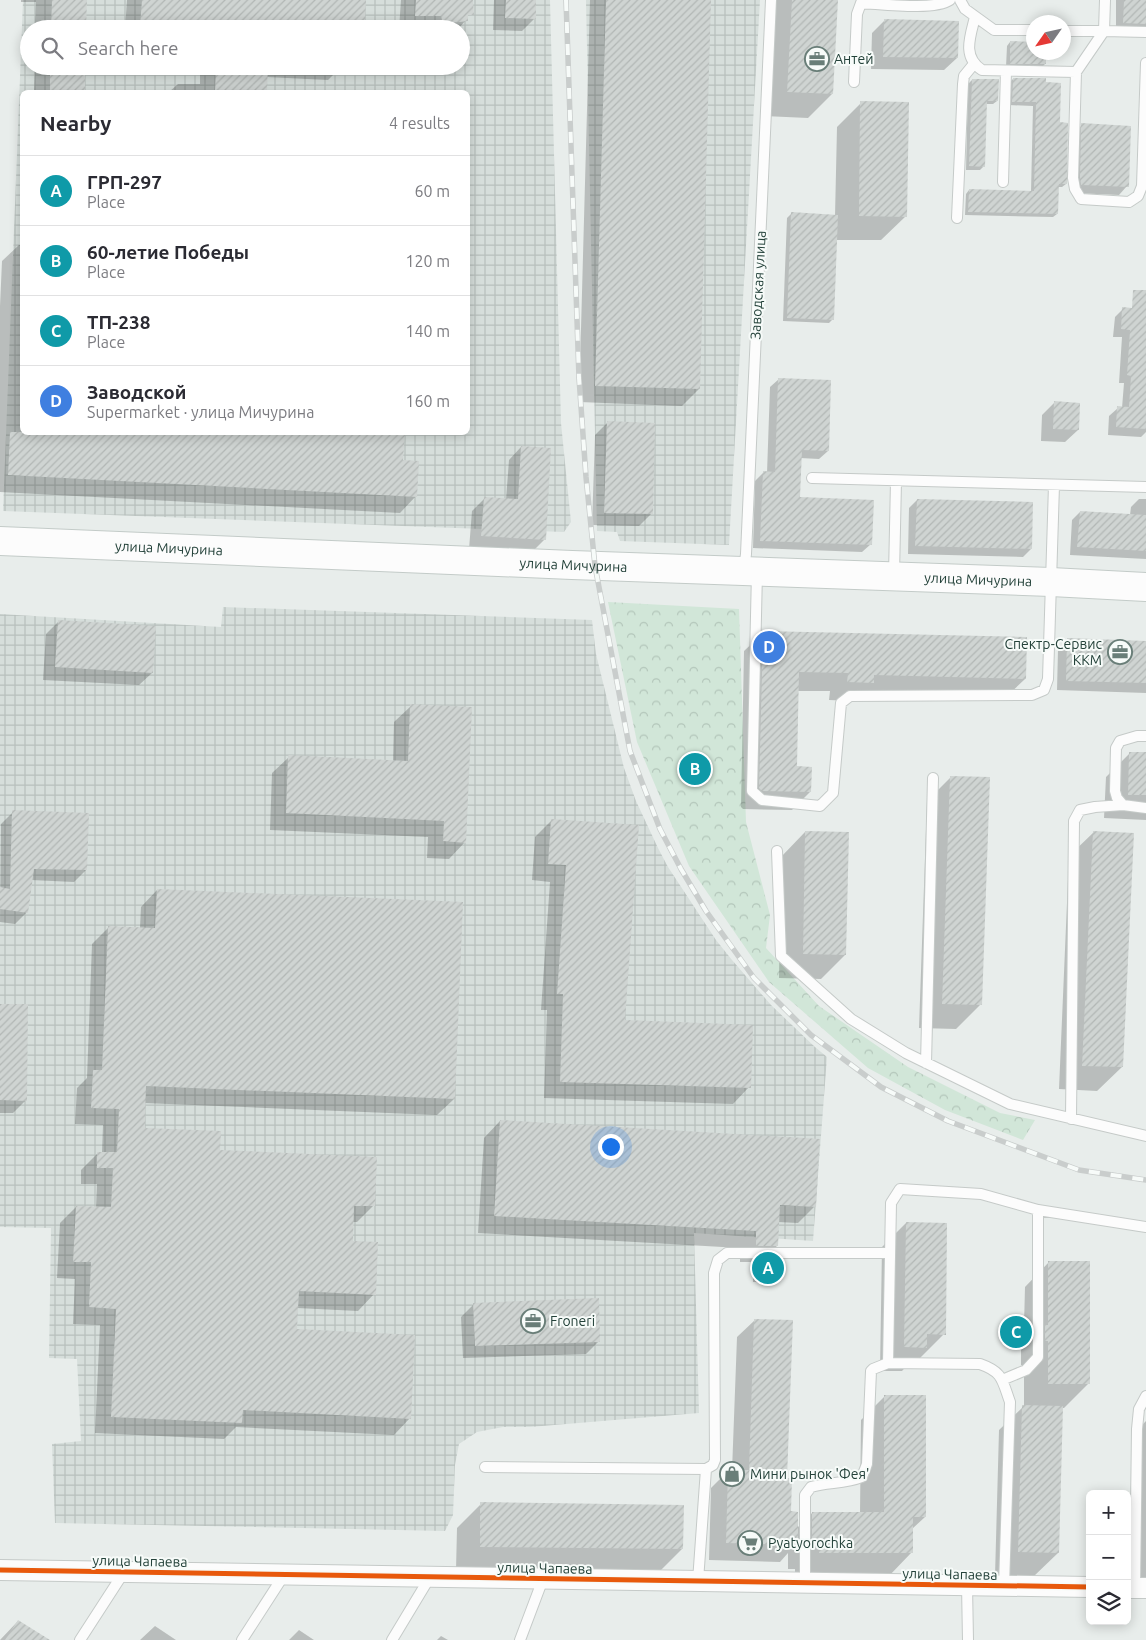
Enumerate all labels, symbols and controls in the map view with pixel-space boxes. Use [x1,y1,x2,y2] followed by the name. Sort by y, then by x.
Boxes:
[1026,15,1071,60] north arrow
[20,20,470,75] search box
[38,34,66,62] icon: search
[78,37,178,59] text: Search here
[804,46,830,72] office icon: Антей
[834,51,874,67] place label: Антей
[40,111,111,135] text: Nearby
[389,114,450,132] text: 4 results
[87,171,162,193] text: ГРП-297
[50,182,62,200] text: A
[414,182,450,200] text: 60 m
[87,193,125,211] text: Place
[747,230,769,340] street label: Заводская улица
[87,241,249,263] text: 60-летие Победы
[51,252,61,270] text: B
[405,252,450,270] text: 120 m
[87,263,125,281] text: Place
[87,311,150,333] text: ТП-238
[51,322,61,340] text: C
[405,322,450,340] text: 140 m
[87,333,125,351] text: Place
[87,381,186,403] text: Заводской
[50,392,62,410] text: D
[405,392,450,410] text: 160 m
[87,403,314,421] text: Supermarket · улица Мичурина
[115,538,223,558] street label: улица Мичурина
[519,555,628,575] street label: улица Мичурина
[924,570,1033,589] street label: улица Мичурина
[753,628,785,666] pin: D
[1004,636,1102,668] place label: Спектр-Сервис ККМ
[1107,639,1133,665] office icon: Спектр-Сервис ККМ
[679,750,711,788] pin: B
[598,1134,624,1160] your location
[752,1249,784,1287] pin: A
[520,1308,546,1334] office icon: Froneri
[550,1313,595,1329] place label: Froneri
[1000,1313,1032,1351] pin: C
[719,1461,745,1487] shop icon: Мини рынок 'Фея'
[750,1466,869,1482] place label: Мини рынок 'Фея'
[1086,1490,1131,1625] map controls
[1086,1490,1131,1535] button: +
[737,1530,763,1556] supermarket icon: Pyatyorochka
[768,1535,853,1551] place label: Pyatyorochka
[1086,1535,1131,1580] button: −
[92,1552,188,1570] street label: улица Чапаева
[497,1559,593,1577] street label: улица Чапаева
[902,1565,998,1583] street label: улица Чапаева
[1086,1580,1131,1625] button: layers

